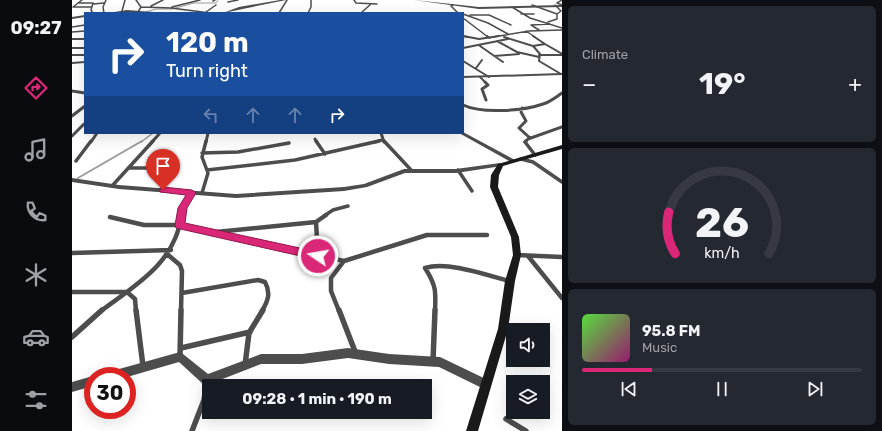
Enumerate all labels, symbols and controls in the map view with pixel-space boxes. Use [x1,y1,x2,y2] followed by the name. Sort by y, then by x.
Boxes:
[10,17,62,39] text: 09:27
[166,26,249,59] text: 120 m
[100,28,152,80] icon: right
[582,47,628,62] text: Climate
[166,60,248,82] text: Turn right
[699,66,746,102] text: 19°
[582,71,596,98] text: −
[848,71,862,98] text: +
[22,74,50,102] icon: directions
[200,104,222,126] icon: left
[242,104,264,126] icon: ahead
[284,104,306,126] icon: ahead
[326,104,348,126] icon: right
[22,136,50,164] icon: music
[146,149,180,190] pin
[152,155,174,177] icon: arrive
[695,197,749,246] text: 26
[22,198,50,226] icon: phone
[297,235,339,277] position arrow
[704,244,740,261] text: km/h
[22,261,50,289] icon: climate
[642,322,700,340] text: 95.8 FM
[22,323,50,351] icon: car
[506,323,550,419] map controls
[506,323,550,367] button: sound
[642,340,677,355] text: Music
[84,367,136,419] speed limit sign: 30
[506,375,550,419] button: layers
[618,378,640,400] icon: previous
[711,378,733,400] icon: pause
[804,378,826,400] icon: next
[22,386,50,414] icon: filters
[242,390,392,408] text: 09:28 · 1 min · 190 m

